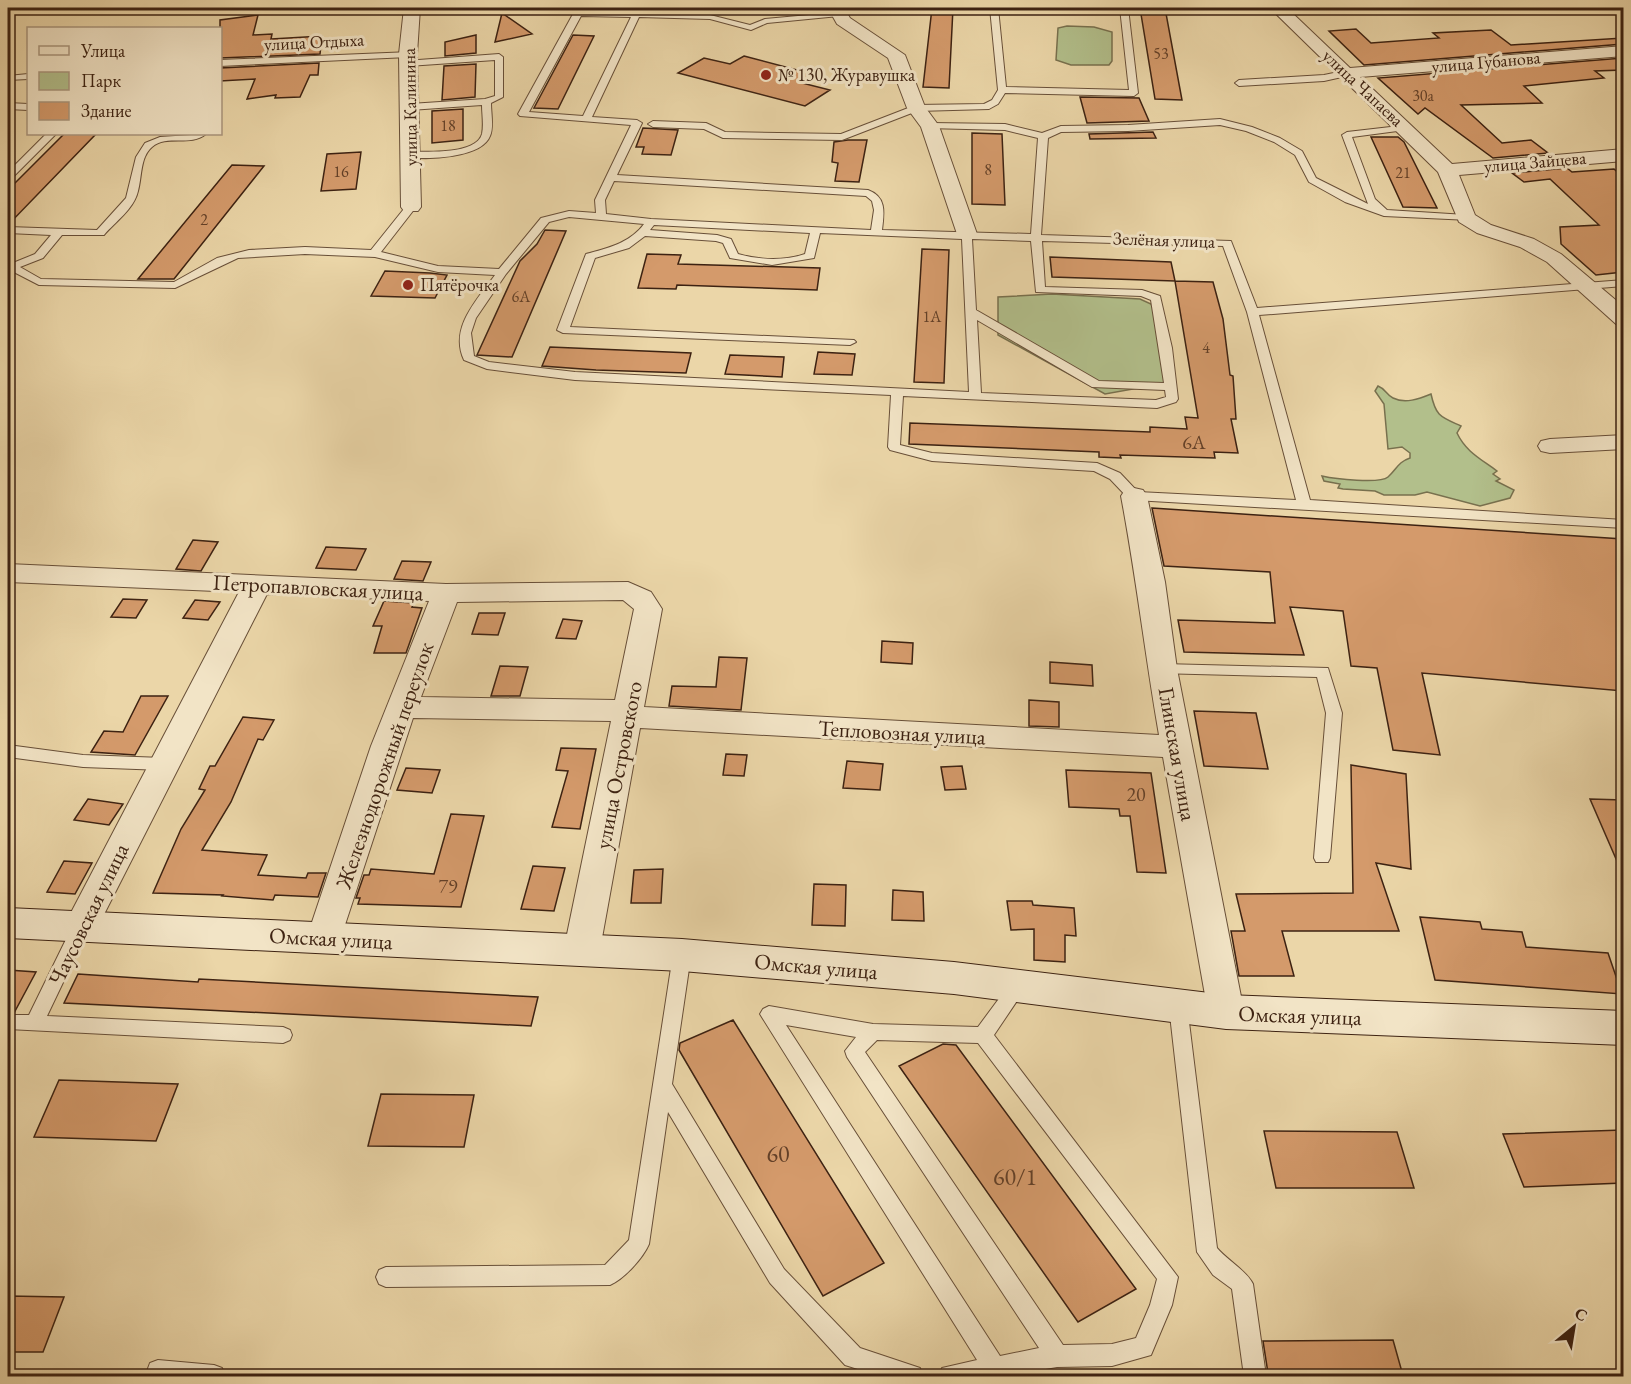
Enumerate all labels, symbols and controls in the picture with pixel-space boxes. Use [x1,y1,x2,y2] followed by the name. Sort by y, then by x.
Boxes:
[27,27,222,135] legend
[263,27,365,56] street label: улица Отдыха
[80,39,126,62] text: Улица
[1153,43,1169,64] house number: 53
[1318,44,1409,132] street label: улица Чапаева
[1431,45,1542,78] street label: улица Губанова
[397,47,422,166] street label: улица Калинина
[778,63,916,86] place label: № 130, Журавушка
[759,68,773,82] marker: № 130, Журавушка
[81,69,121,92] text: Парк
[1412,85,1434,106] house number: 30а
[81,99,131,122] text: Здание
[440,115,456,136] house number: 18
[1483,146,1588,177] street label: улица Зайцева
[984,159,992,180] house number: 8
[333,161,349,182] house number: 16
[1395,162,1411,183] house number: 21
[200,209,208,230] house number: 2
[1113,226,1216,253] street label: Зелёная улица
[420,273,500,296] place label: Пятёрочка
[401,278,415,292] marker: Пятёрочка
[512,286,531,307] house number: 6А
[923,306,942,327] house number: 1А
[1202,337,1210,358] house number: 4
[1182,429,1206,455] house number: 6А
[212,567,424,608] street label: Петропавловская улица
[328,638,440,893] street label: Железнодорожный переулок
[588,679,649,852] street label: улица Островского
[1151,685,1204,823] street label: Глинская улица
[817,714,987,751] street label: Тепловозная улица
[1126,781,1146,807] house number: 20
[42,838,135,990] street label: Чаусовская улица
[438,873,458,899] house number: 79
[268,921,394,956] street label: Омская улица
[753,947,879,986] street label: Омская улица
[1238,999,1363,1032] street label: Омская улица
[766,1138,790,1169] house number: 60
[993,1161,1037,1192] house number: 60/1
[1544,1297,1604,1357] north arrow
[1571,1303,1591,1326] text: С

